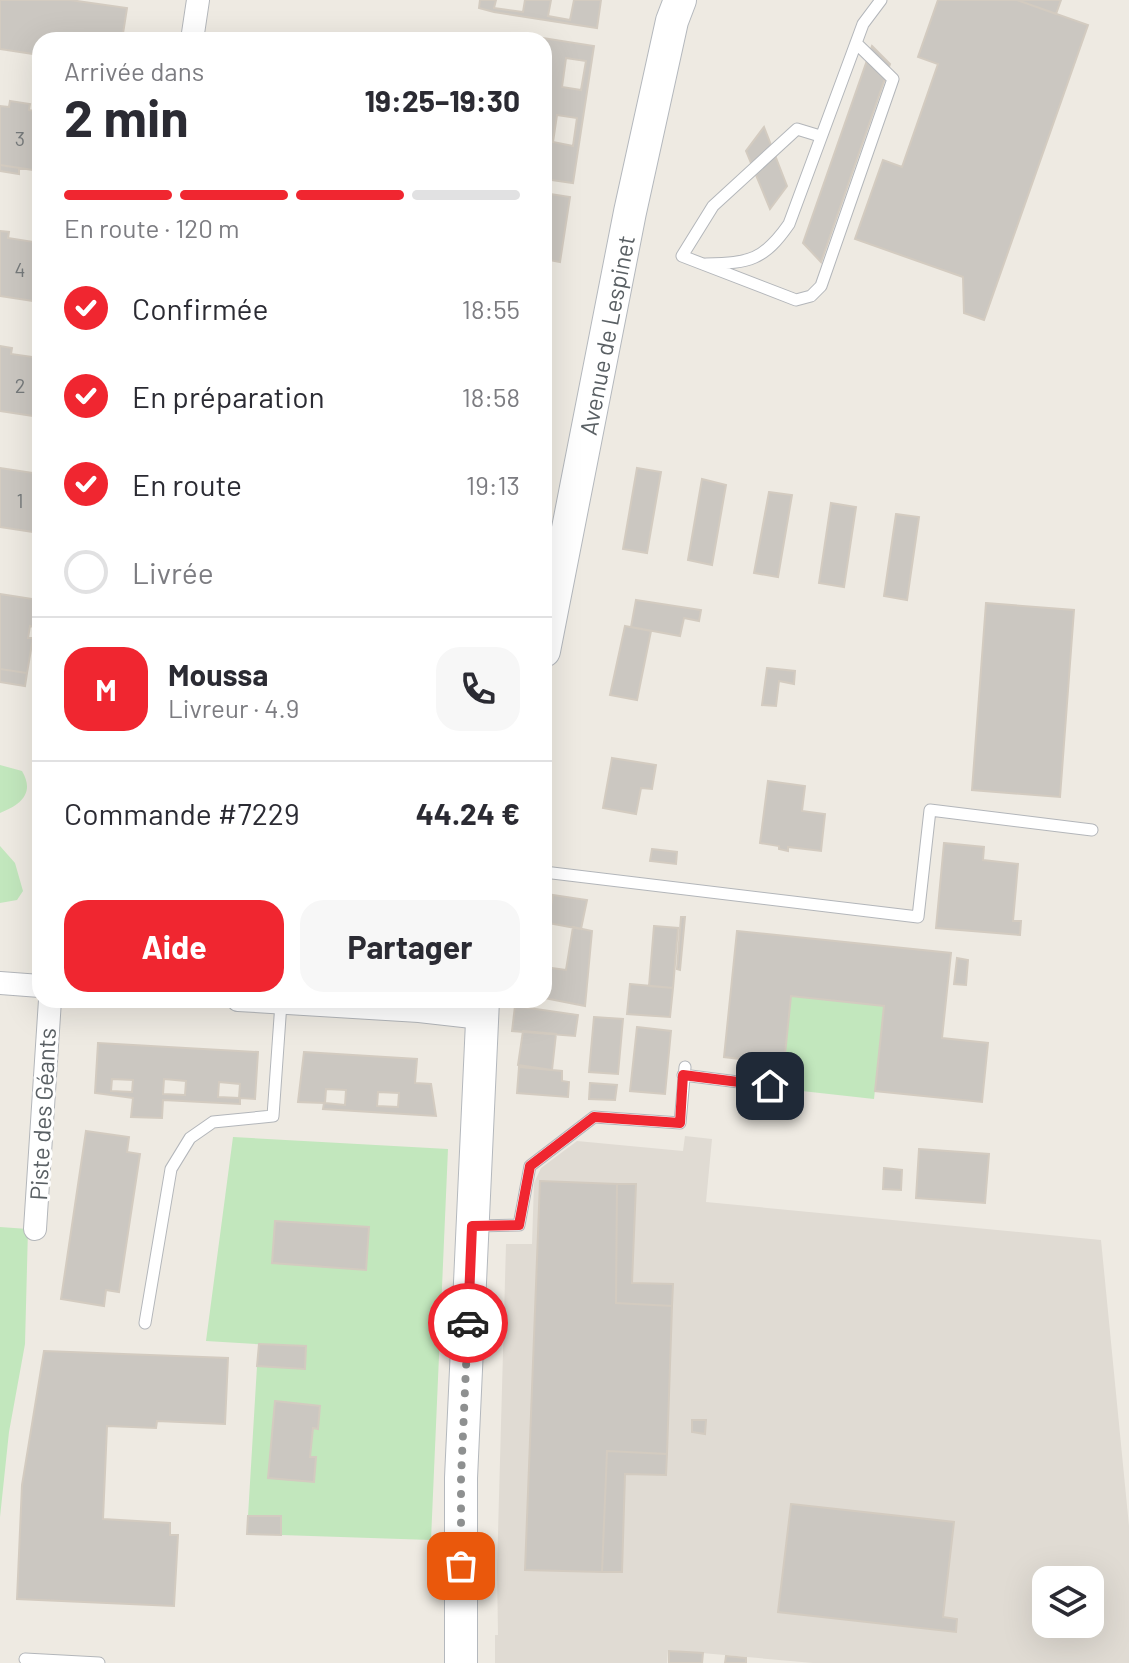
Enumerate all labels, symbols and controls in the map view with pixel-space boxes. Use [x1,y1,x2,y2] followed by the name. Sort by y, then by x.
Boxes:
[64,55,204,86] text: Arrivée dans
[365,82,520,118] text: 19:25–19:30
[64,85,189,147] text: 2 min
[15,126,25,150] house number: 3
[64,212,240,243] text: En route · 120 m
[572,233,640,437] street label: Avenue de Lespinet
[14,257,26,281] house number: 4
[64,286,108,330] icon: check
[132,290,269,326] text: Confirmée
[462,293,520,324] text: 18:55
[15,373,25,397] house number: 2
[64,374,108,418] icon: check
[132,378,325,414] text: En préparation
[462,381,520,412] text: 18:58
[64,462,108,506] icon: check
[132,466,242,502] text: En route
[466,469,520,500] text: 19:13
[17,488,24,512] house number: 1
[132,554,214,590] text: Livrée
[436,647,520,731] button: phone
[168,656,268,692] text: Moussa
[95,671,117,707] text: M
[168,692,299,723] text: Livreur · 4.9
[64,795,300,831] text: Commande #7229
[416,795,520,831] text: 44.24 €
[64,900,284,992] button: Aide
[300,900,520,992] button: Partager
[23,1027,61,1201] street label: Piste des Géants
[736,1052,804,1120] pin
[748,1064,792,1108] icon: home
[428,1283,508,1363] courier
[446,1301,490,1345] icon: car
[427,1532,495,1600] pin
[439,1544,483,1588] icon: bag
[1032,1566,1104,1638] map controls
[1032,1566,1104,1638] button: layers

